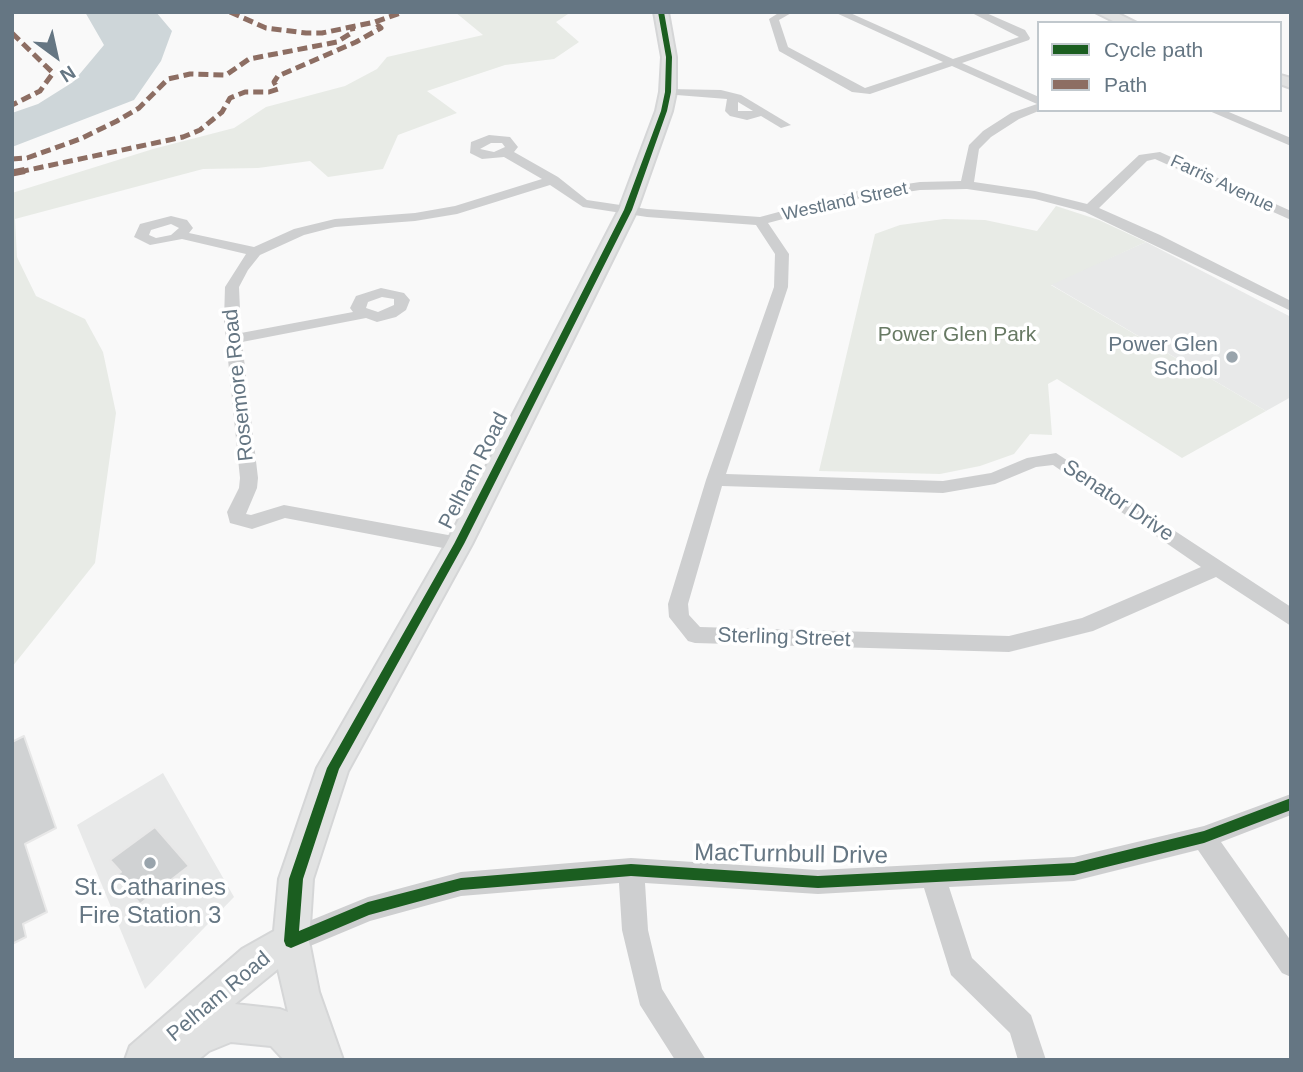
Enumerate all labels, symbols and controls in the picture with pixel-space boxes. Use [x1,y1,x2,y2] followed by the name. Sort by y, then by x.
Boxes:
[21,21,91,91] north arrow
[1037,21,1282,112] legend
[1104,38,1203,61] text: Cycle path
[56,61,79,87] text: N
[1104,73,1147,96] text: Path
[1167,151,1277,217] street label: Farris Avenue
[780,178,910,226] street label: Westland Street
[218,308,260,462] street label: Rosemore Road
[878,322,1036,348] park label: Power Glen Park
[1108,332,1218,382] place label: Power Glen School
[1224,349,1240,365] marker: Power Glen School
[434,409,514,533] street label: Pelham Road
[1058,455,1178,547] street label: Senator Drive
[717,623,851,653] street label: Sterling Street
[694,839,888,871] street label: MacTurnbull Drive
[142,855,158,871] marker: St. Catharines Fire Station 3
[74,874,226,930] place label: St. Catharines Fire Station 3
[162,946,276,1048] street label: Pelham Road

